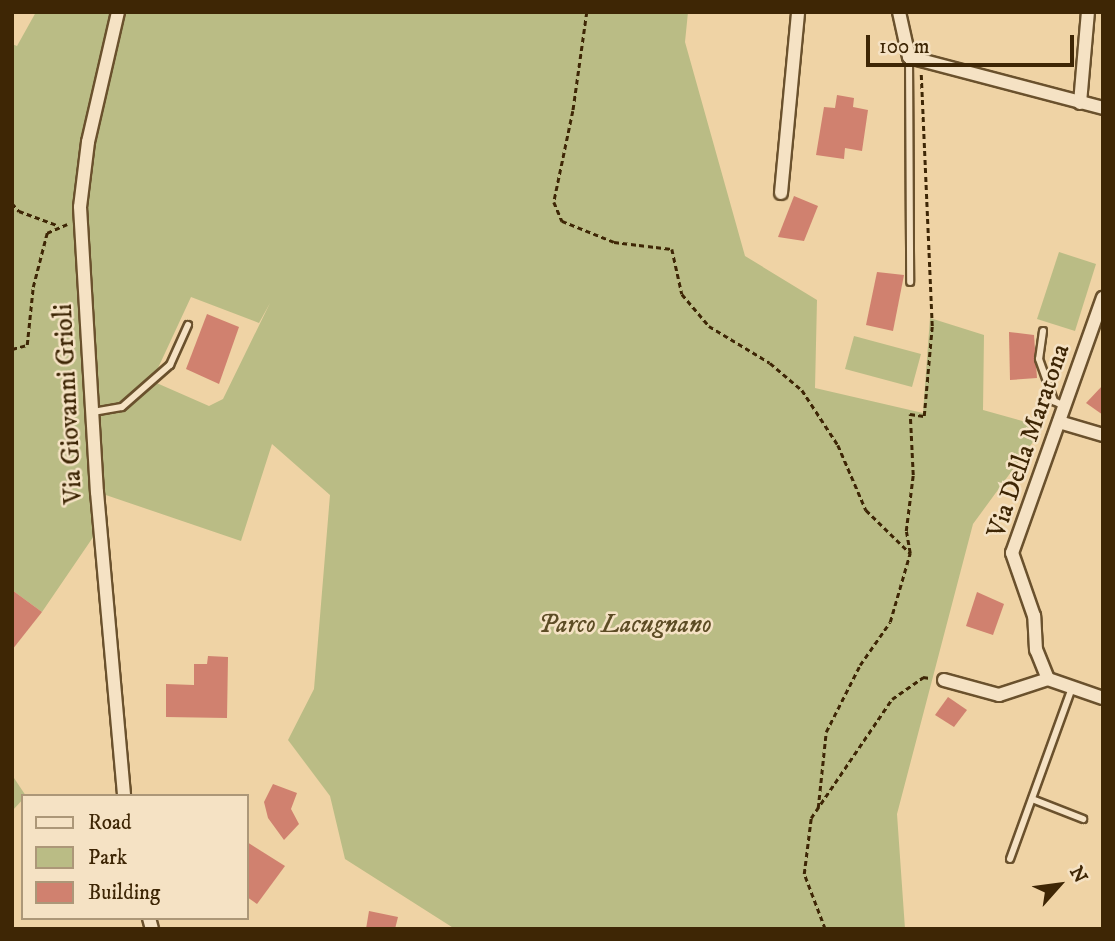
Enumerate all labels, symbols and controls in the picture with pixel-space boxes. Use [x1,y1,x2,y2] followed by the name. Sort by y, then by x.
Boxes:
[870,21,1078,65] scale bar
[879,34,930,60] text: 100 m
[48,303,90,505] street label: Via Giovanni Grioli
[981,340,1077,542] street label: Via Della Maratona
[538,609,712,641] park label: Parco Lacugnano
[21,794,248,920] legend
[88,810,132,836] text: Road
[88,845,127,871] text: Park
[1024,850,1094,920] north arrow
[1064,863,1092,887] text: N
[88,880,160,906] text: Building

